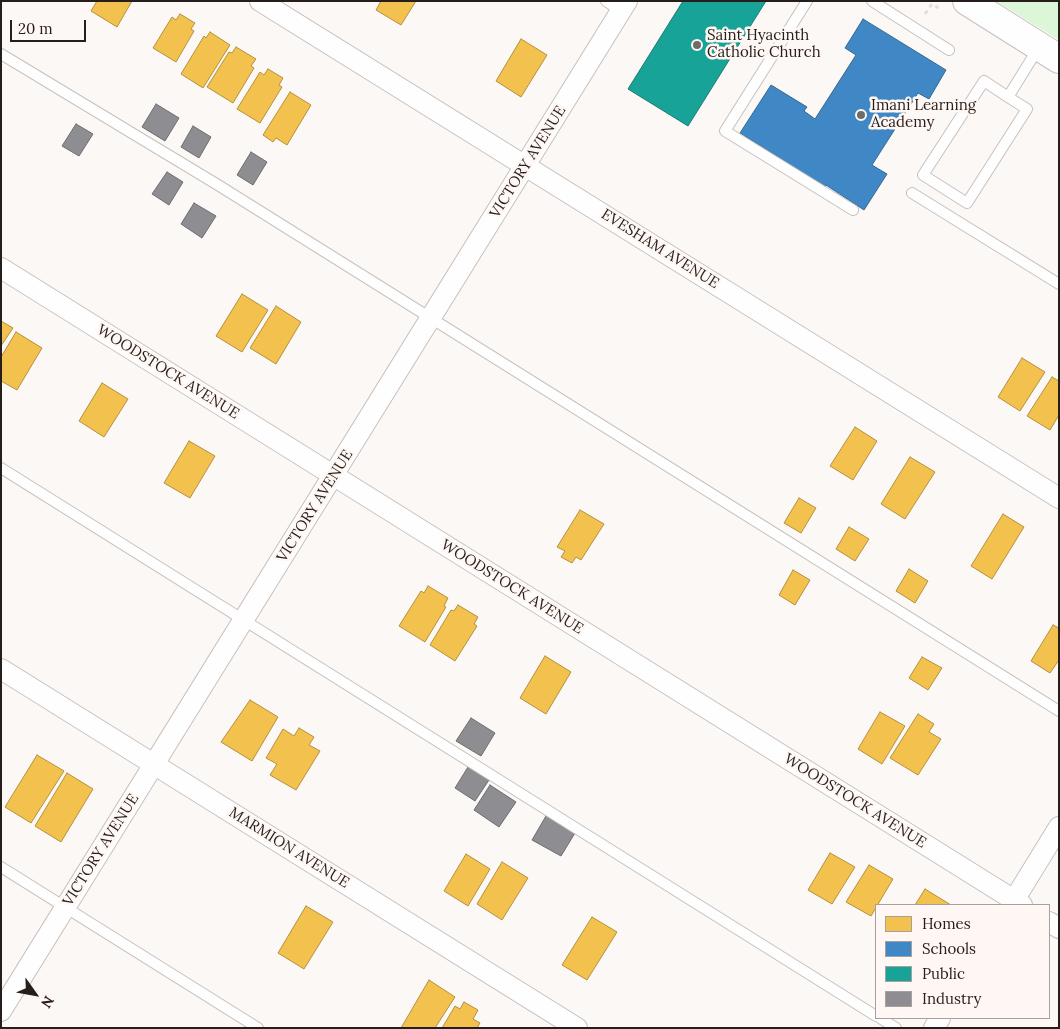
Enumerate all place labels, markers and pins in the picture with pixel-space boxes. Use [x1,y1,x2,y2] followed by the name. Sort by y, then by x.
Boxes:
[707,27,821,62] place label: Saint Hyacinth Catholic Church
[691,39,703,51] marker: Saint Hyacinth Catholic Church
[871,97,976,132] place label: Imani Learning Academy
[855,109,867,121] marker: Imani Learning Academy

